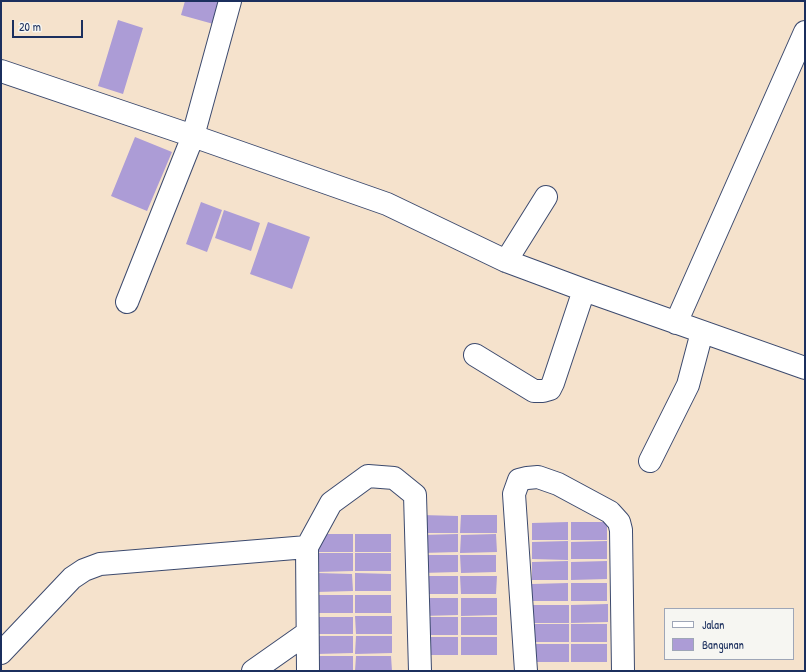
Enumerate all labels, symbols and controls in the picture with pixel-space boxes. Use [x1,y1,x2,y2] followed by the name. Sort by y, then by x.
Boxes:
[14,12,85,38] scale bar
[19,18,41,35] text: 20 m
[664,608,794,660] legend
[702,616,724,633] text: Jalan
[702,636,744,653] text: Bangunan

